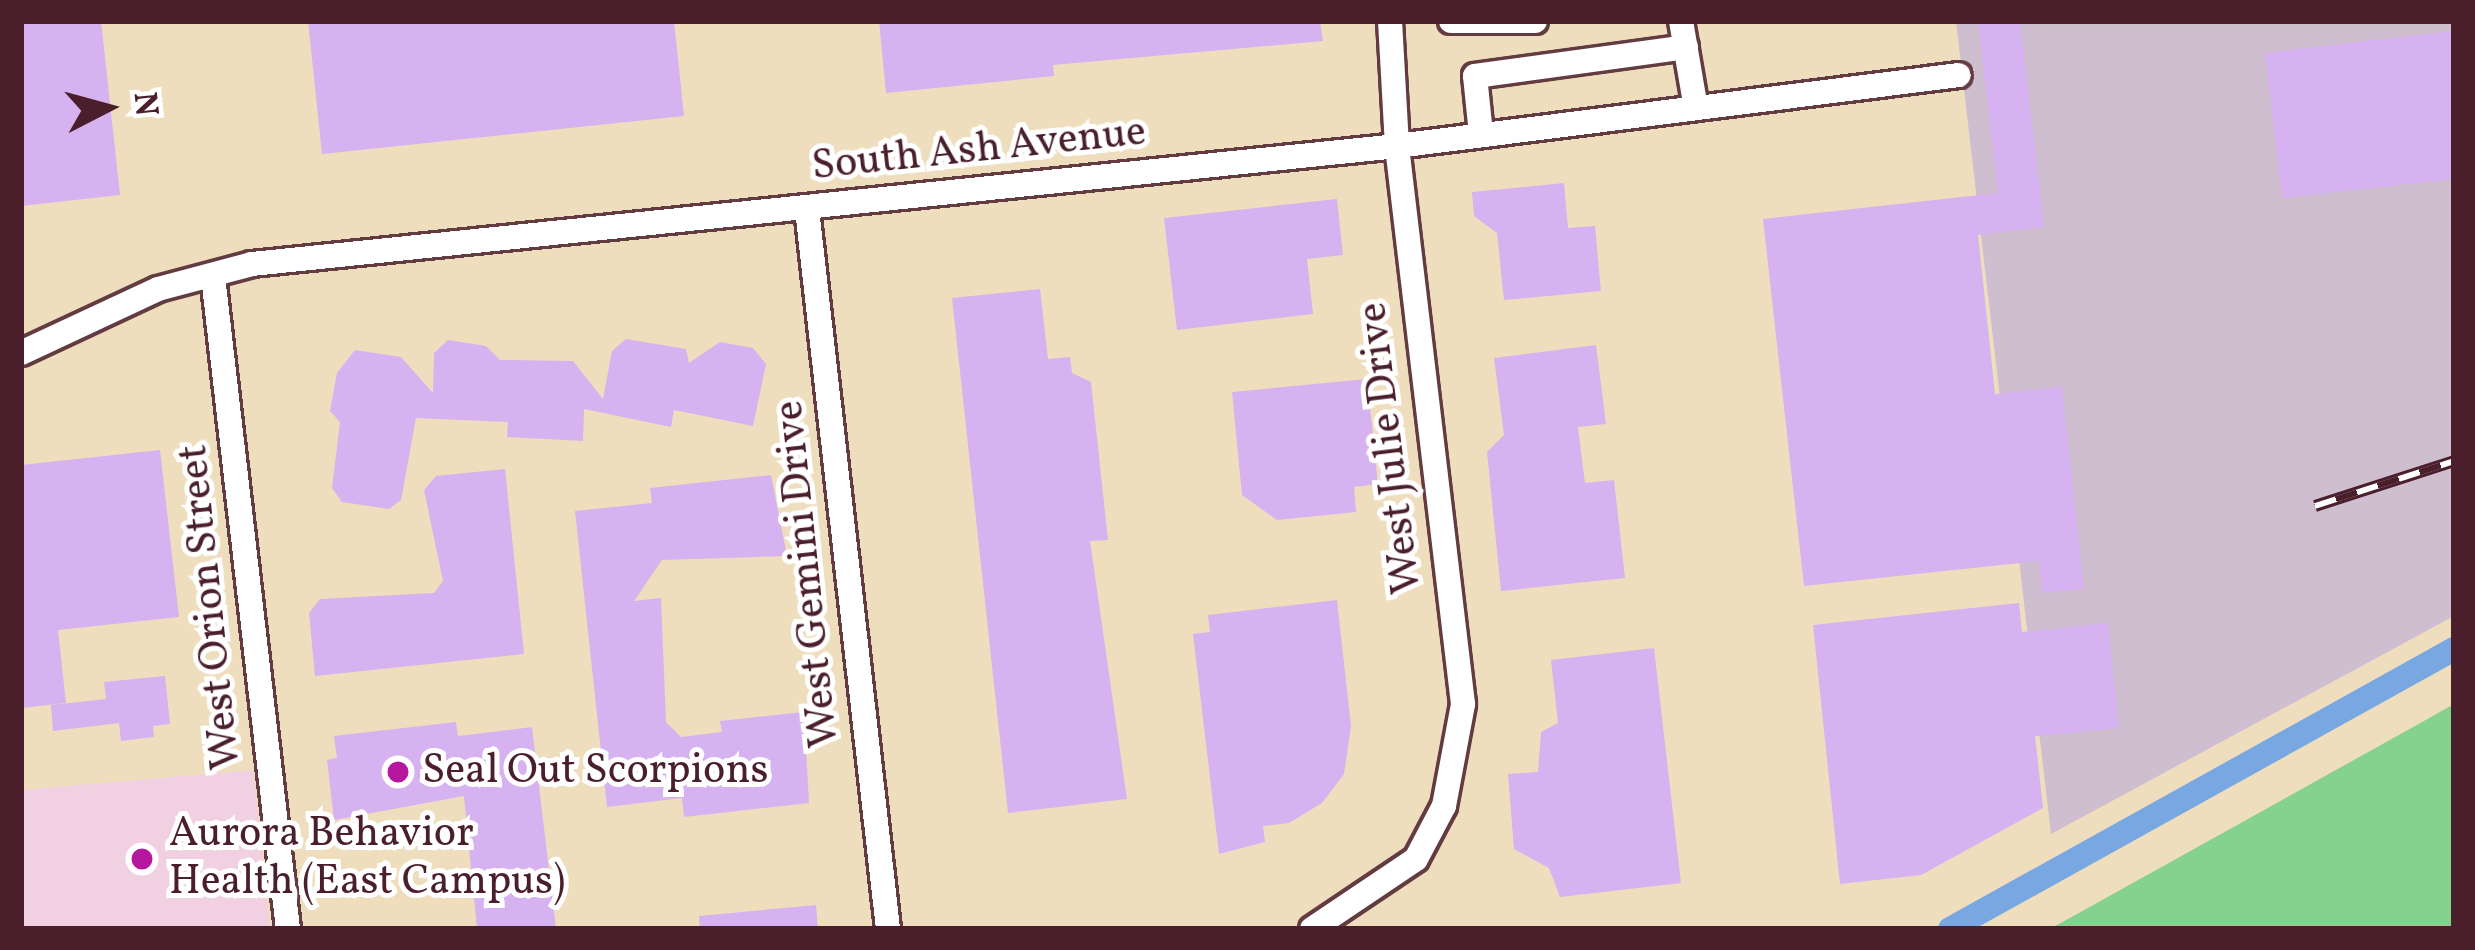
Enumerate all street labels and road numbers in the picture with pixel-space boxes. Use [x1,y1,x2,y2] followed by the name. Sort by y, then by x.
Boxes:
[809,108,1149,194] street label: South Ash Avenue
[1349,299,1435,597] street label: West Julie Drive
[766,398,852,750] street label: West Gemini Drive
[170,442,254,772] street label: West Orion Street

